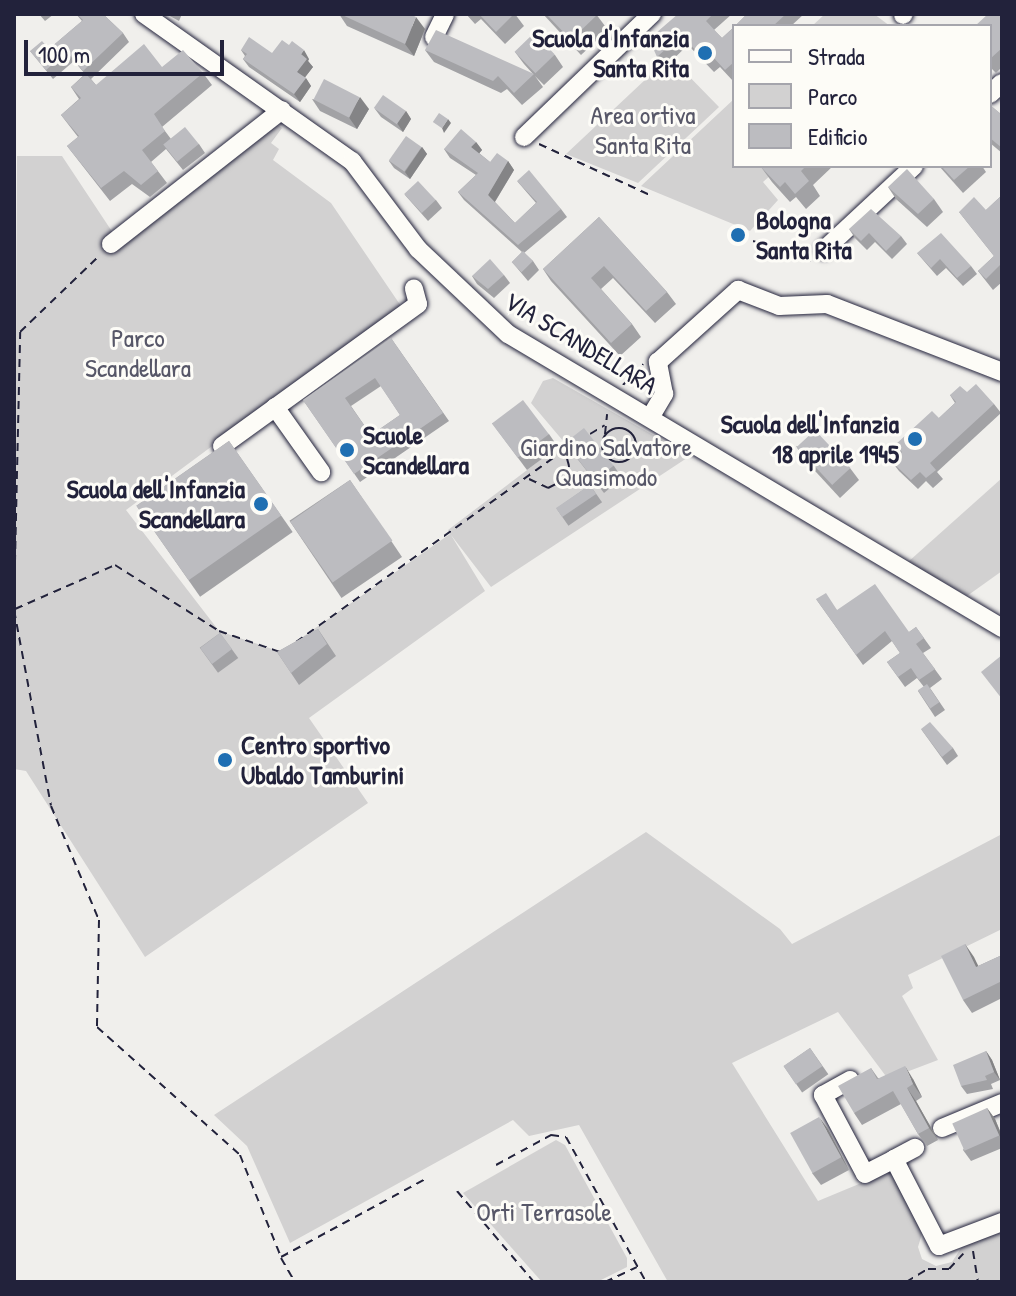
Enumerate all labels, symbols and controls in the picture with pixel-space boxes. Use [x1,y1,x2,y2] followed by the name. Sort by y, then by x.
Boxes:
[532,22,689,84] place label: Scuola d'Infanzia Santa Rita
[28,24,228,74] scale bar
[732,24,992,168] legend
[38,38,90,70] text: 100 m
[808,40,865,72] text: Strada
[696,44,714,62] marker: Scuola d'Infanzia Santa Rita
[808,80,857,112] text: Parco
[590,99,696,160] park label: Area ortiva Santa Rita
[808,120,867,152] text: Edificio
[756,204,852,266] place label: Bologna Santa Rita
[727,224,749,246] marker: Bologna Santa Rita
[499,285,663,401] street label: VIA SCANDELLARA
[85,322,191,384] park label: Parco Scandellara
[721,408,899,470] place label: Scuola dell'Infanzia 18 aprile 1945
[363,419,469,480] place label: Scuole Scandellara
[906,430,924,448] marker: Scuola dell'Infanzia 18 aprile 1945
[520,431,692,492] park label: Giardino Salvatore Quasimodo
[338,441,356,459] marker: Scuole Scandellara
[67,473,245,534] place label: Scuola dell'Infanzia Scandellara
[252,495,270,513] marker: Scuola dell'Infanzia Scandellara
[241,729,404,790] place label: Centro sportivo Ubaldo Tamburini
[216,751,234,769] marker: Centro sportivo Ubaldo Tamburini
[476,1196,612,1228] park label: Orti Terrasole

